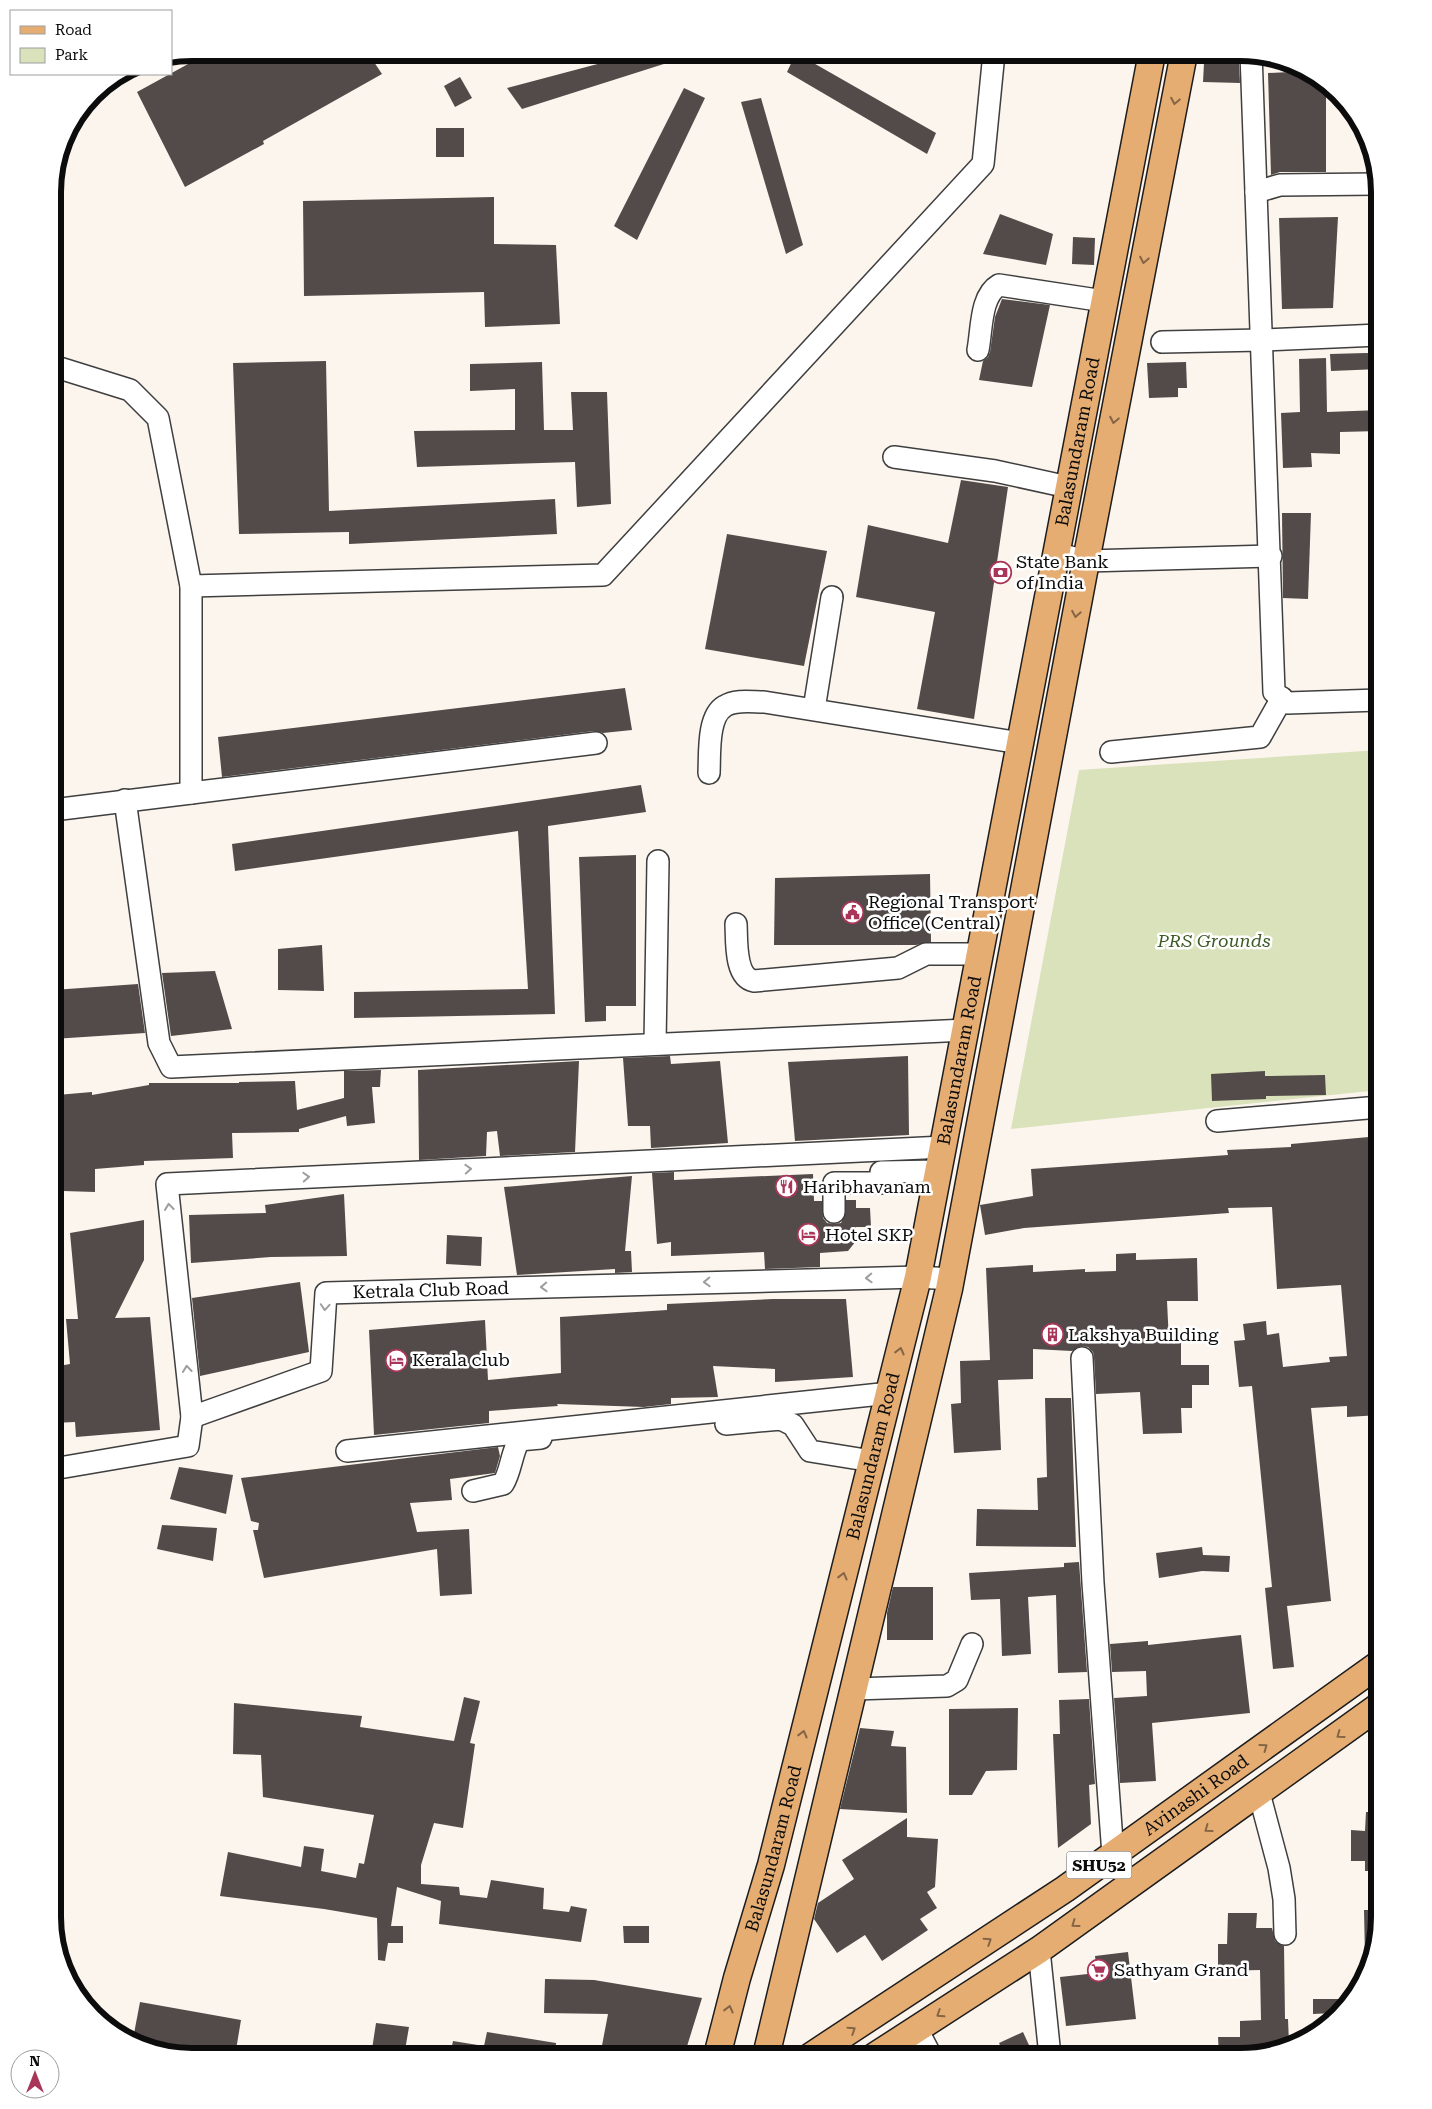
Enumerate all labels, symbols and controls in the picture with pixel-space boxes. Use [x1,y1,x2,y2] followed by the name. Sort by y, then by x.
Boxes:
[10,10,172,75] legend
[55,21,92,39] text: Road
[55,46,89,64] text: Park
[1170,96,1181,105] one-way arrow
[1140,256,1150,265] one-way arrow
[1051,355,1104,528] street label: Balasundaram Road
[1109,415,1119,424] one-way arrow
[1016,551,1109,593] place label: State Bank of India
[988,560,1012,584] bank icon: State Bank of India
[1072,609,1082,618] one-way arrow
[868,891,1035,933] place label: Regional Transport Office (Central)
[840,900,864,924] public building icon: Regional Transport Office (Central)
[1156,930,1271,951] park label: PRS Grounds
[932,974,985,1147] street label: Balasundaram Road
[464,1164,472,1175] one-way arrow
[302,1172,310,1183] one-way arrow
[775,1175,799,1199] restaurant icon: Haribhavanam
[803,1176,931,1197] place label: Haribhavanam
[164,1203,175,1211] one-way arrow
[797,1223,821,1247] hotel icon: Hotel SKP
[825,1224,913,1245] place label: Hotel SKP
[865,1273,872,1283] one-way arrow
[352,1277,510,1302] street label: Ketrala Club Road
[702,1277,710,1288] one-way arrow
[540,1282,548,1292] one-way arrow
[320,1303,331,1311] one-way arrow
[1040,1323,1064,1347] building icon: Lakshya Building
[1068,1324,1219,1345] place label: Lakshya Building
[894,1346,905,1355] one-way arrow
[384,1348,408,1372] hotel icon: Kerala club
[412,1349,510,1370] place label: Kerala club
[181,1364,192,1372] one-way arrow
[842,1370,904,1542] street label: Balasundaram Road
[837,1572,848,1581] one-way arrow
[1336,1729,1346,1738] one-way arrow
[798,1731,808,1739] one-way arrow
[1258,1744,1268,1753] one-way arrow
[1139,1750,1253,1840] street label: Avinashi Road
[740,1763,806,1934] street label: Balasundaram Road
[1204,1823,1214,1832] one-way arrow
[1066,1852,1132,1878] road number: SHU52
[1072,1918,1081,1927] one-way arrow
[983,1937,992,1947] one-way arrow
[1086,1958,1110,1982] supermarket icon: Sathyam Grand
[1114,1959,1249,1980] place label: Sathyam Grand
[723,2005,734,2014] one-way arrow
[937,2008,946,2017] one-way arrow
[847,2026,856,2036] one-way arrow
[10,2049,60,2099] north arrow
[30,2053,41,2069] text: N

